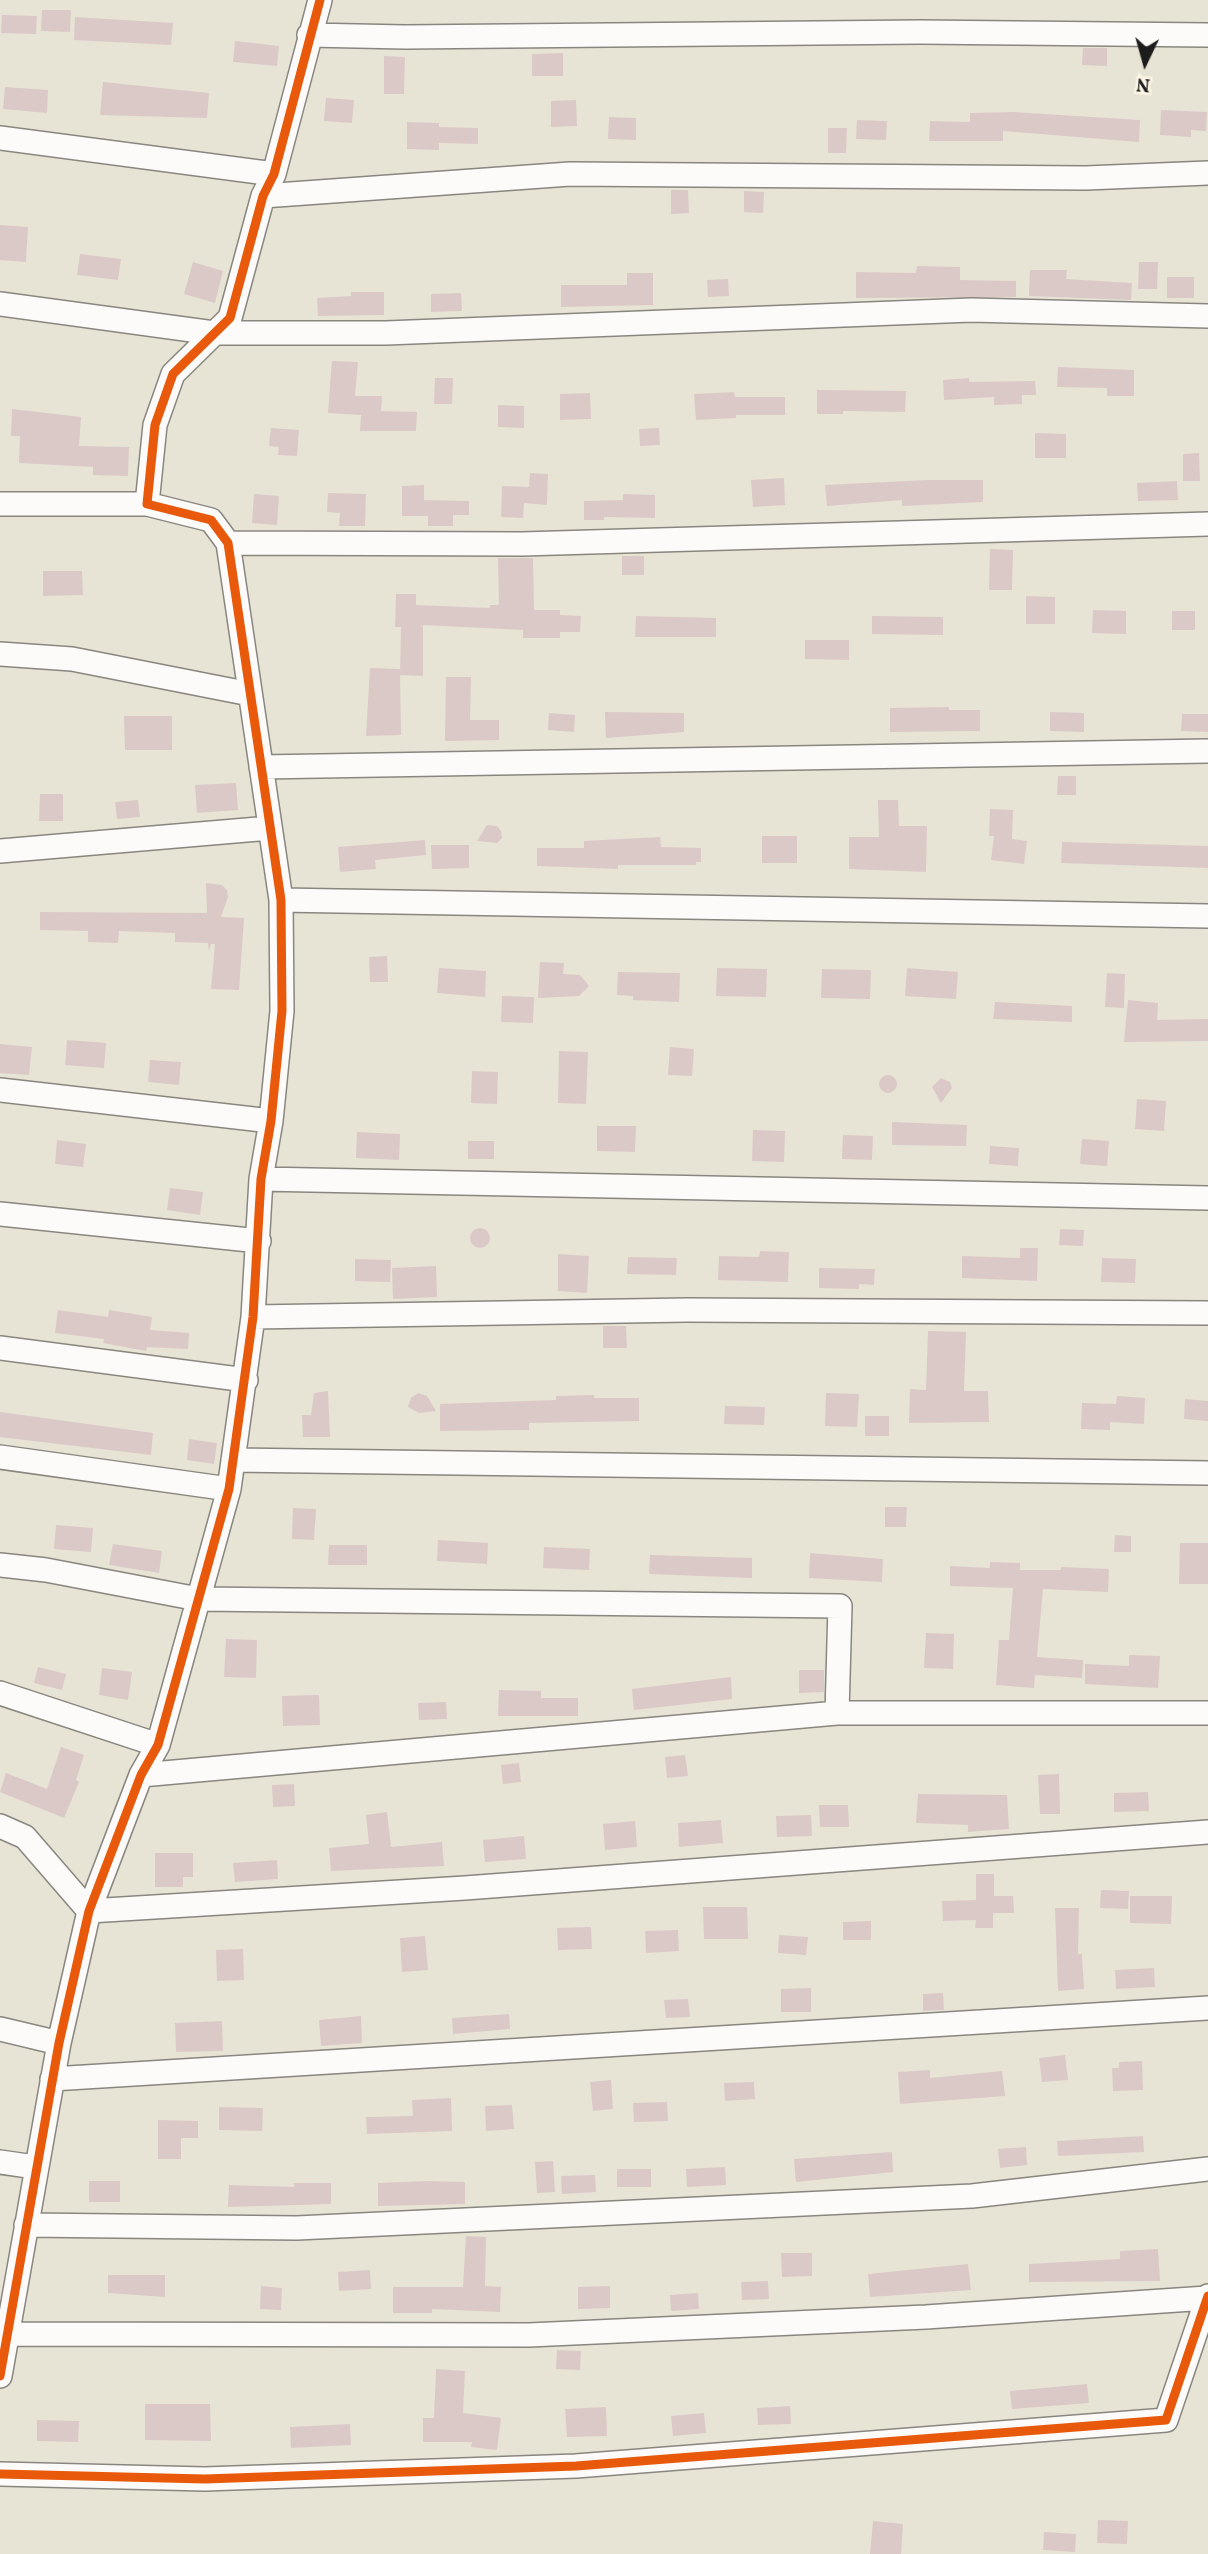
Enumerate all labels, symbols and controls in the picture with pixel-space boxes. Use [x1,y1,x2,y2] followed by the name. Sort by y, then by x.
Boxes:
[1110,28,1180,98] north arrow
[1135,70,1151,97] text: N

